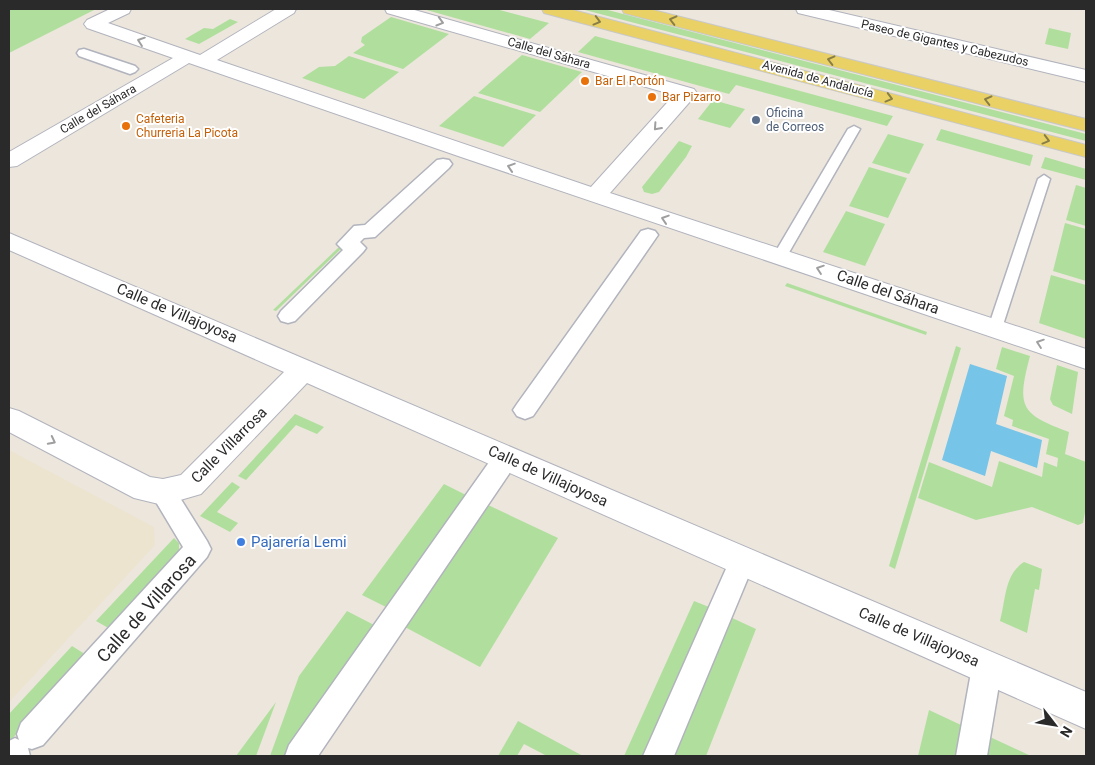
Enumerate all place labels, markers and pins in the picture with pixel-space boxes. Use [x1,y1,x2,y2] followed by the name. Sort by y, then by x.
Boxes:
[595,74,665,88] place label: Bar El Portón
[579,75,591,87] marker: Bar El Portón
[662,90,721,104] place label: Bar Pizarro
[646,91,658,103] marker: Bar Pizarro
[766,106,824,134] place label: Oficina de Correos
[136,112,238,140] place label: Cafeteria Churreria La Picota
[750,114,762,126] marker: Oficina de Correos
[120,120,132,132] marker: Cafeteria Churreria La Picota
[251,533,347,551] place label: Pajarería Lemi
[235,536,247,548] marker: Pajarería Lemi

